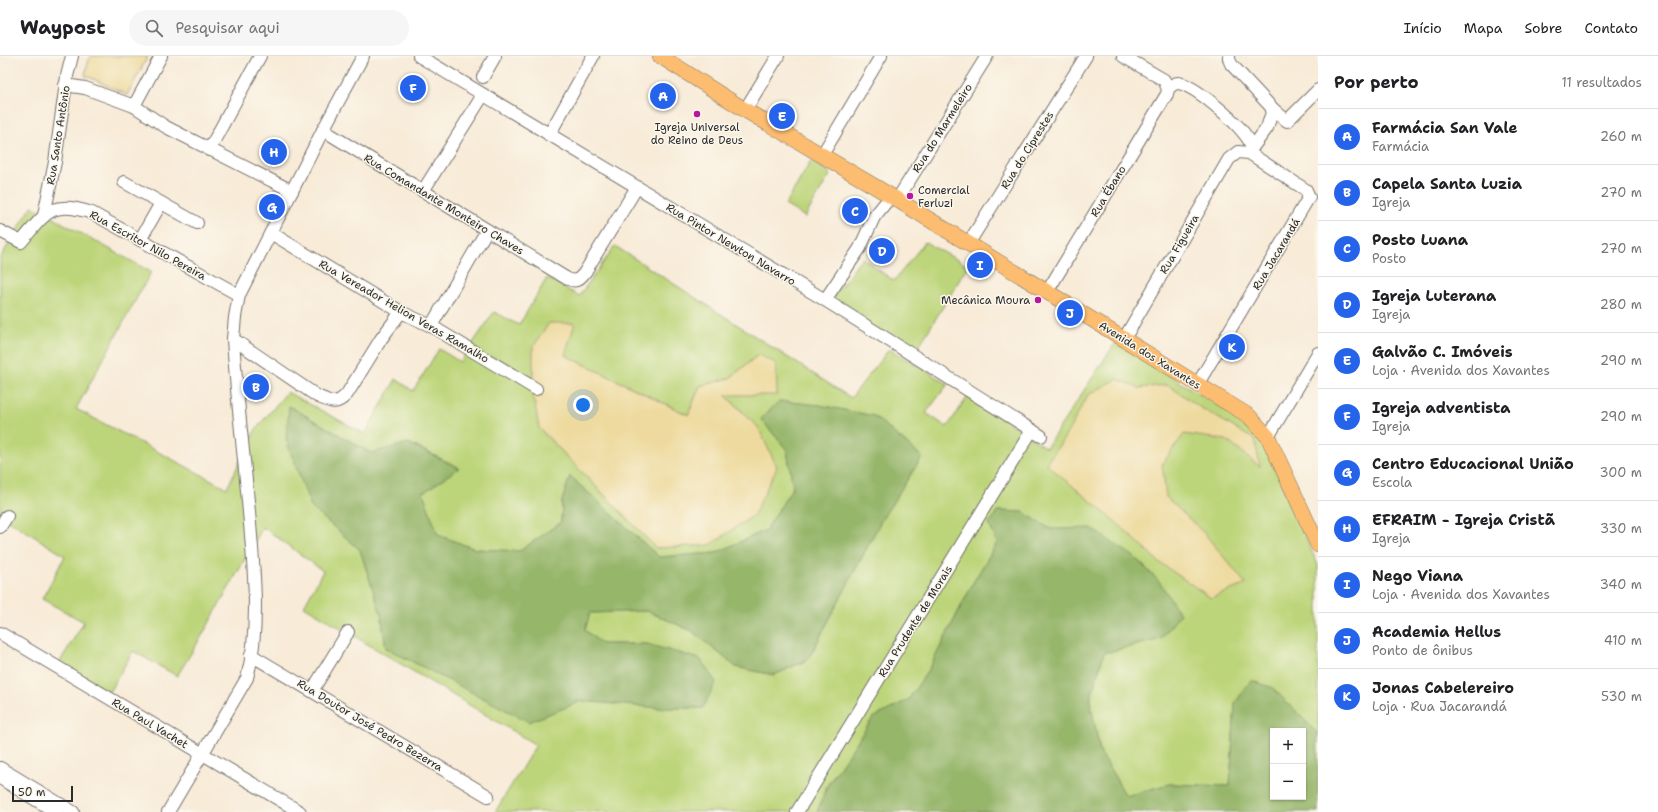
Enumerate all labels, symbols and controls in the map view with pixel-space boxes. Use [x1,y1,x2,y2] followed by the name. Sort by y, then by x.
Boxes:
[129,10,409,46] search box
[20,15,105,40] text: Waypost
[143,17,165,39] icon: search
[175,18,280,38] text: Pesquisar aqui
[1403,19,1442,37] text: Início
[1464,19,1503,37] text: Mapa
[1525,19,1562,37] text: Sobre
[1584,19,1638,37] text: Contato
[1334,71,1419,93] text: Por perto
[400,73,426,103] pin: F
[1561,74,1642,91] text: 11 resultados
[650,81,676,111] pin: A
[909,81,976,176] street label: Rua do Marmeleiro
[43,84,74,186] street label: Rua Santo Antônio
[769,101,795,131] pin: E
[997,108,1057,192] street label: Rua do Ciprestes
[692,109,702,119] marker: Igreja Universal do Reino de Deus
[1372,118,1517,138] text: Farmácia San Vale
[651,120,743,148] place label: Igreja Universal do Reino de Deus
[1342,128,1352,145] text: A
[1600,128,1642,145] text: 260 m
[261,137,287,167] pin: H
[1372,138,1429,155] text: Farmácia
[361,150,527,258] street label: Rua Comandante Monteiro Chaves
[1086,162,1130,220] street label: Rua Ébano
[1372,174,1522,194] text: Capela Santa Luzia
[918,183,970,211] place label: Comercial Ferluzi
[1343,184,1351,201] text: B
[1600,184,1642,201] text: 270 m
[905,191,915,201] marker: Comercial Ferluzi
[259,192,285,222] pin: G
[1372,194,1410,211] text: Igreja
[842,196,868,226] pin: C
[663,200,799,289] street label: Rua Pintor Newton Navarro
[87,207,209,284] street label: Rua Escritor Nilo Pereira
[1156,212,1203,277] street label: Rua Figueira
[1249,215,1304,293] street label: Rua Jacarandá
[1372,230,1468,250] text: Posto Luana
[869,236,895,266] pin: D
[1343,240,1351,257] text: C
[1600,240,1642,257] text: 270 m
[967,250,993,280] pin: I
[1372,250,1406,267] text: Posto
[316,256,492,367] street label: Rua Vereador Helion Veras Ramalho
[1372,286,1496,306] text: Igreja Luterana
[941,293,1030,308] place label: Mecânica Moura
[1033,295,1043,305] marker: Mecânica Moura
[1342,296,1352,313] text: D
[1600,296,1642,313] text: 280 m
[1057,298,1083,328] pin: J
[1372,306,1410,323] text: Igreja
[1096,318,1204,393] street label: Avenida dos Xavantes
[1219,332,1245,362] pin: K
[1372,342,1513,362] text: Galvão C. Imóveis
[1343,352,1351,369] text: E
[1600,352,1642,369] text: 290 m
[1372,362,1550,379] text: Loja · Avenida dos Xavantes
[243,372,269,402] pin: B
[573,395,593,415] your location
[1372,398,1510,418] text: Igreja adventista
[1343,408,1351,425] text: F
[1600,408,1642,425] text: 290 m
[1372,418,1410,435] text: Igreja
[1372,454,1574,474] text: Centro Educacional União
[1342,464,1352,481] text: G
[1599,464,1642,481] text: 300 m
[1372,474,1412,491] text: Escola
[1372,510,1555,530] text: EFRAIM - Igreja Cristã
[1342,520,1352,537] text: H
[1600,520,1642,537] text: 330 m
[1372,530,1410,547] text: Igreja
[875,563,956,680] street label: Rua Prudente de Morais
[1372,566,1463,586] text: Nego Viana
[1343,576,1351,593] text: I
[1600,576,1642,593] text: 340 m
[1372,586,1550,603] text: Loja · Avenida dos Xavantes
[1372,622,1501,642] text: Academia Hellus
[1343,632,1351,649] text: J
[1604,632,1642,649] text: 410 m
[1372,642,1473,659] text: Ponto de ônibus
[294,676,445,775] street label: Rua Doutor José Pedro Bezerra
[1372,678,1514,698] text: Jonas Cabelereiro
[1343,688,1351,705] text: K
[1601,688,1642,705] text: 530 m
[109,695,191,752] street label: Rua Paul Vachet
[1372,698,1507,715] text: Loja · Rua Jacarandá
[1270,728,1306,800] map controls
[1270,728,1306,764] button: +
[1270,764,1306,800] button: −
[12,784,73,803] scale bar
[18,785,46,800] text: 50 m

